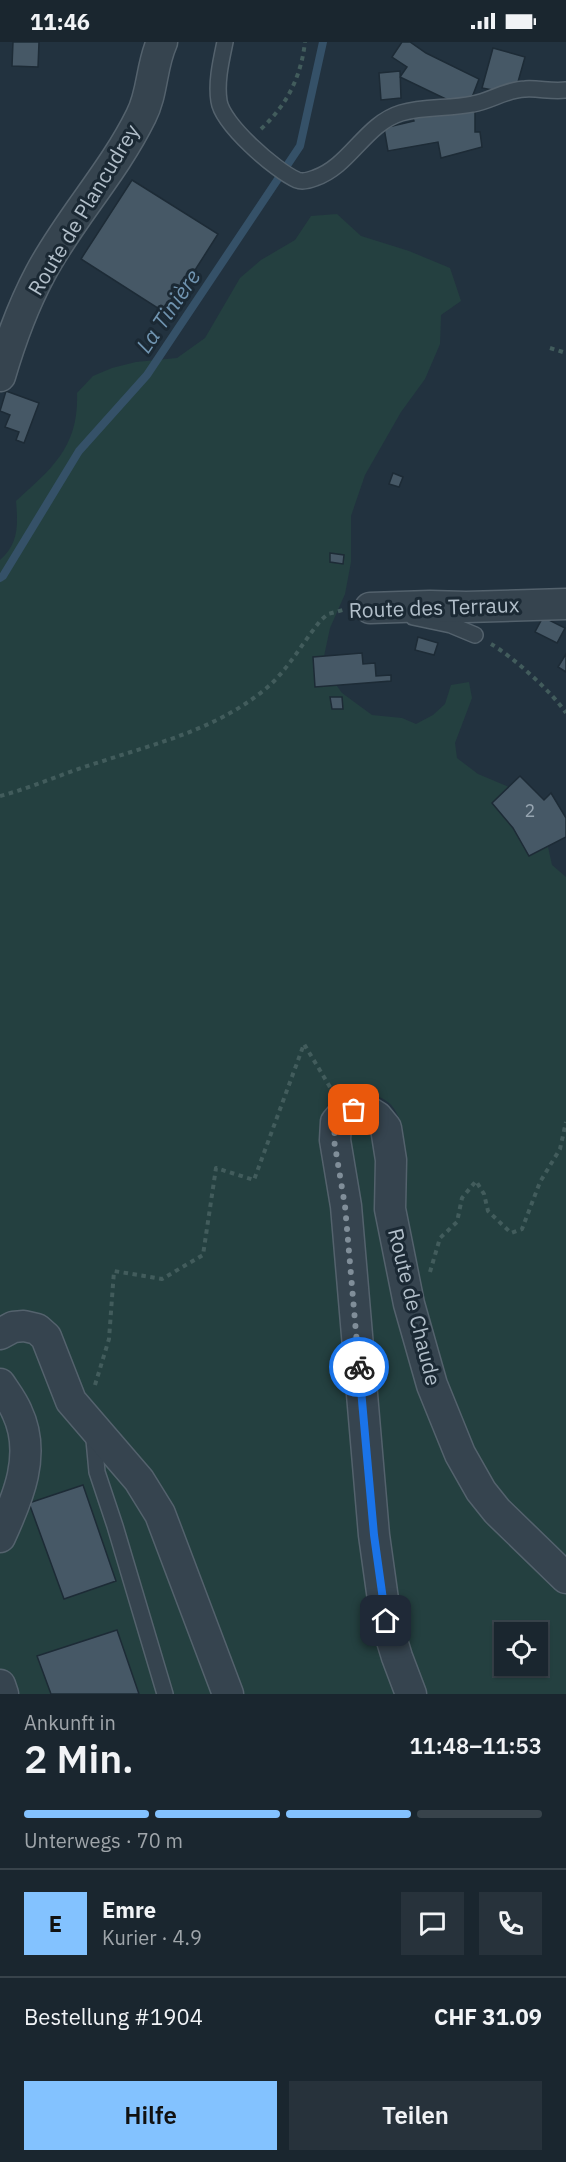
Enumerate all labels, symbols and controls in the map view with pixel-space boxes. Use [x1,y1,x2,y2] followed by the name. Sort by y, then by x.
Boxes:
[30,7,90,36] text: 11:46
[21,118,146,300] street label: Route de Plancudrey
[129,263,206,358] water label: La Tinière
[348,590,520,624] street label: Route des Terraux
[525,799,535,822] house number: 2
[328,1084,379,1135] pin
[337,1093,370,1126] icon: bag
[382,1225,448,1388] street label: Route de Chaude
[329,1337,389,1397] courier
[343,1351,376,1384] icon: bike
[360,1595,411,1646] pin
[369,1604,402,1637] icon: home
[494,1622,548,1676] map controls
[494,1622,548,1676] button: locate
[24,1709,116,1736] text: Ankunft in
[409,1731,542,1760] text: 11:48–11:53
[24,1733,134,1784] text: 2 Min.
[24,1827,183,1854] text: Unterwegs · 70 m
[401,1892,464,1955] button: chat
[479,1892,542,1955] button: phone
[102,1895,156,1924] text: Emre
[49,1909,62,1938] text: E
[102,1924,202,1951] text: Kurier · 4.9
[24,2002,203,2031] text: Bestellung #1904
[434,2002,542,2031] text: CHF 31.09
[24,2081,277,2150] button: Hilfe
[289,2081,542,2150] button: Teilen

